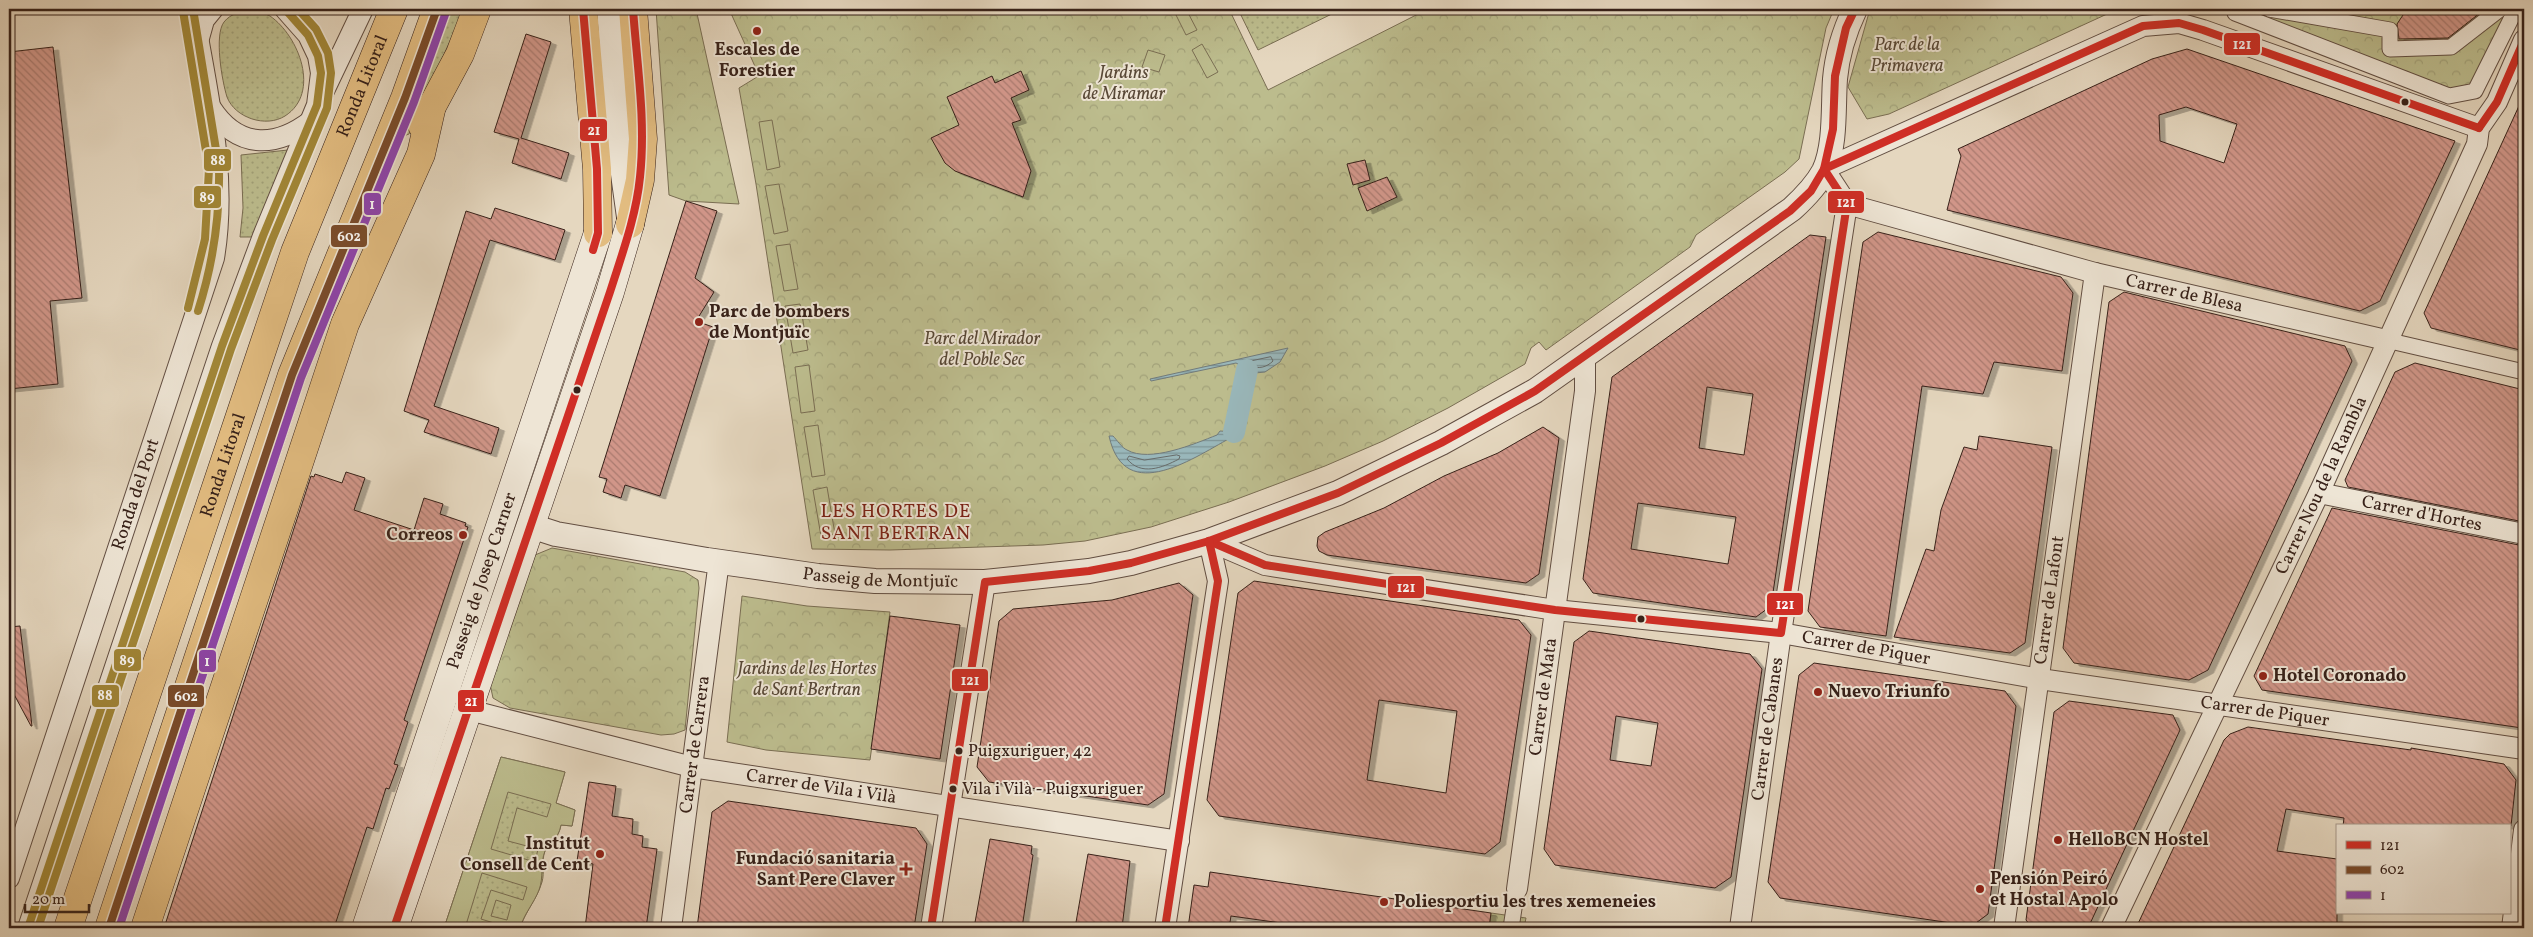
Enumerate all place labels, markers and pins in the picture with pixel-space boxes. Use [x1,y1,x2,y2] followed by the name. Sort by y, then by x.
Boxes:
[751,25,763,37] marker: Escales de Forestier
[714,38,800,84] place label: Escales de Forestier
[2400,97,2410,107] unlabelled marker
[709,300,850,346] place label: Parc de bombers de Montjuïc
[693,316,705,328] marker: Parc de bombers de Montjuïc
[572,385,582,395] unlabelled marker
[386,523,453,548] place label: Correos
[457,529,469,541] marker: Correos
[1636,614,1646,624] unlabelled marker
[2273,664,2406,689] place label: Hotel Coronado
[2257,670,2269,682] marker: Hotel Coronado
[1828,680,1950,705] place label: Nuevo Triunfo
[1812,686,1824,698] marker: Nuevo Triunfo
[968,740,1092,763] place label: Puigxuriguer, 42
[954,746,964,756] marker: Puigxuriguer, 42
[962,778,1143,801] place label: Vila i Vilà - Puigxuriguer
[948,784,958,794] marker: Vila i Vilà - Puigxuriguer
[2068,828,2209,853] place label: HelloBCN Hostel
[460,832,590,878] place label: Institut Consell de Cent
[2052,834,2064,846] marker: HelloBCN Hostel
[736,847,895,893] place label: Fundació sanitaria Sant Pere Claver
[594,848,606,860] marker: Institut Consell de Cent
[899,862,913,876] marker: Fundació sanitaria Sant Pere Claver
[1990,867,2118,913] place label: Pensión Peiró et Hostal Apolo
[1974,883,1986,895] marker: Pensión Peiró et Hostal Apolo
[1394,890,1656,915] place label: Poliesportiu les tres xemeneies
[1378,896,1390,908] marker: Poliesportiu les tres xemeneies

